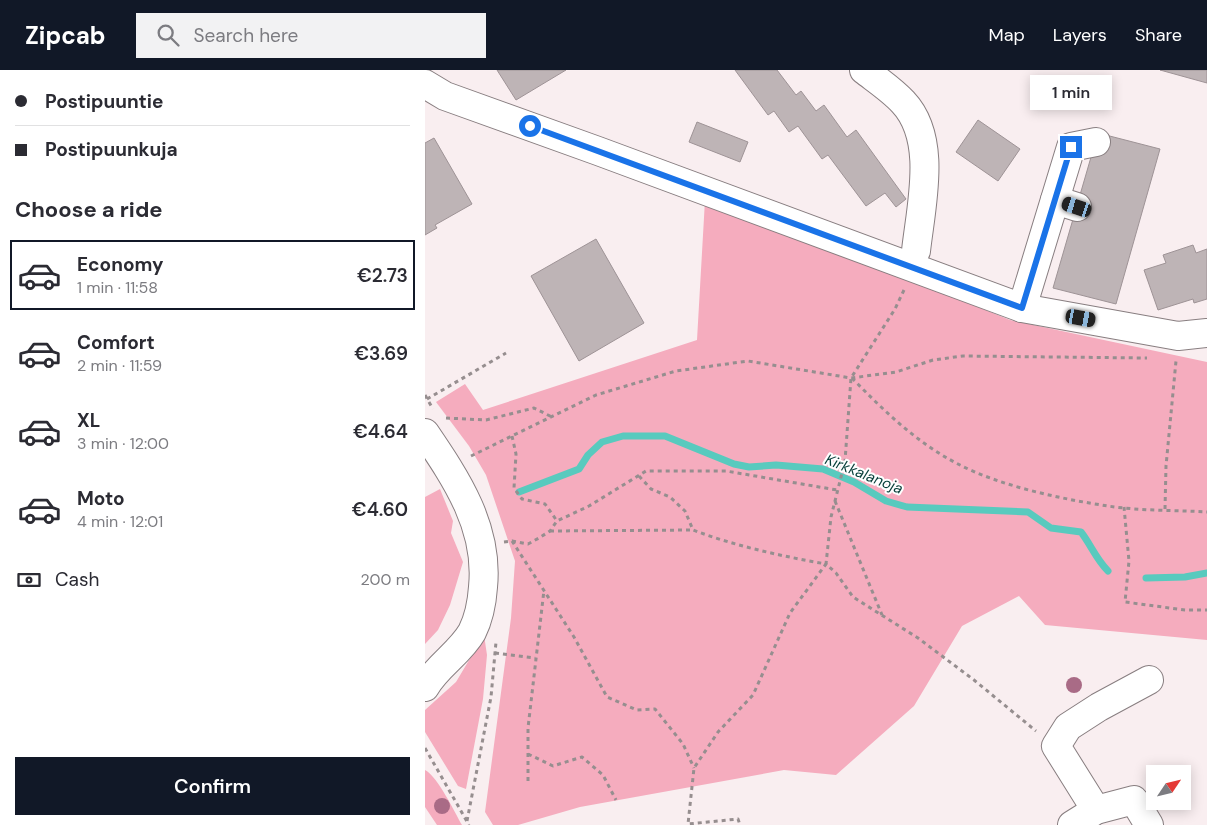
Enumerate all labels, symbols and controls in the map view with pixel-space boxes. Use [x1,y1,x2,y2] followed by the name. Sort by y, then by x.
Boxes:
[136,13,486,58] search box
[25,20,106,51] text: Zipcab
[154,21,182,49] icon: search
[194,23,298,48] text: Search here
[989,23,1025,47] text: Map
[1053,23,1107,47] text: Layers
[1135,23,1182,47] text: Share
[1030,75,1112,110] callout: 1 min
[1052,82,1090,103] text: 1 min
[45,89,164,114] text: Postipuuntie
[519,115,541,137] route start
[1060,136,1082,158] route end
[45,137,178,162] text: Postipuunkuja
[15,195,163,224] text: Choose a ride
[1060,195,1093,219] car
[77,252,164,277] text: Economy
[17,253,62,298] icon: car
[357,263,408,288] text: €2.73
[77,277,158,298] text: 1 min · 11:58
[1064,308,1097,328] car
[77,330,155,355] text: Comfort
[17,331,62,376] icon: car
[354,341,408,366] text: €3.69
[77,355,162,376] text: 2 min · 11:59
[77,408,100,433] text: XL
[17,409,62,454] icon: car
[353,419,408,444] text: €4.64
[77,433,169,454] text: 3 min · 12:00
[822,449,906,499] water label: Kirkkalanoja
[77,486,125,511] text: Moto
[17,487,62,532] icon: car
[352,497,408,522] text: €4.60
[77,511,163,532] text: 4 min · 12:01
[15,566,43,594] icon: cash
[55,567,99,592] text: Cash
[361,569,410,590] text: 200 m
[15,757,410,815] button: Confirm
[1146,765,1191,810] north arrow
[1146,765,1191,810] map controls

